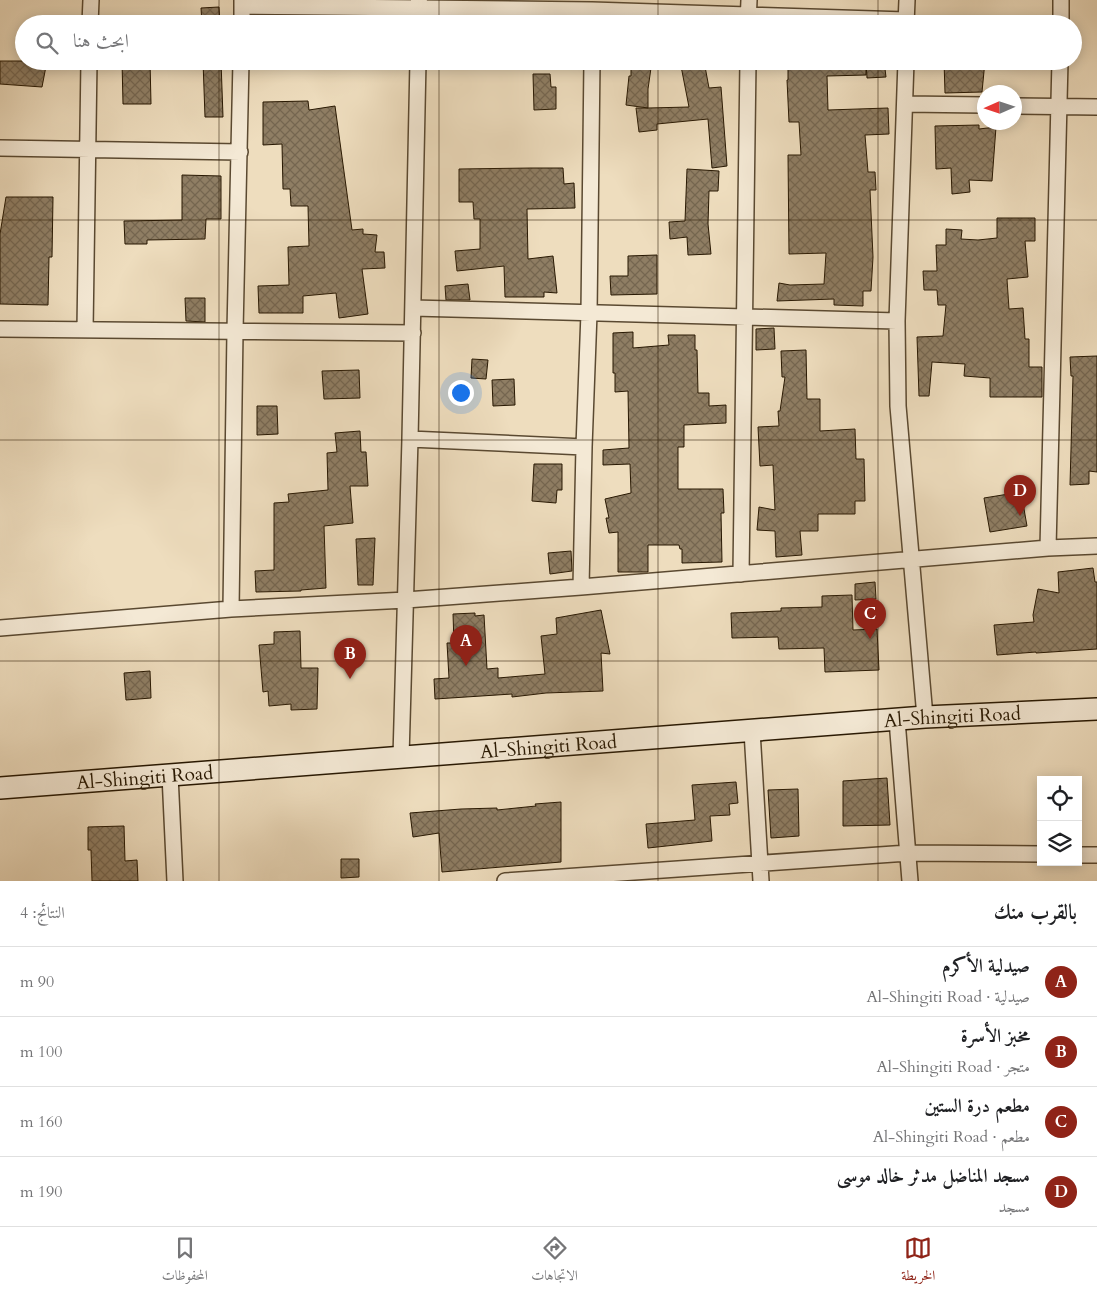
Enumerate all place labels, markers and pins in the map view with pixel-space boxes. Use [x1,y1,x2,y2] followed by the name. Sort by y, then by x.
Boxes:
[1004,475,1036,516] pin: D
[854,598,886,639] pin: C
[450,625,482,666] pin: A
[334,638,366,679] pin: B

